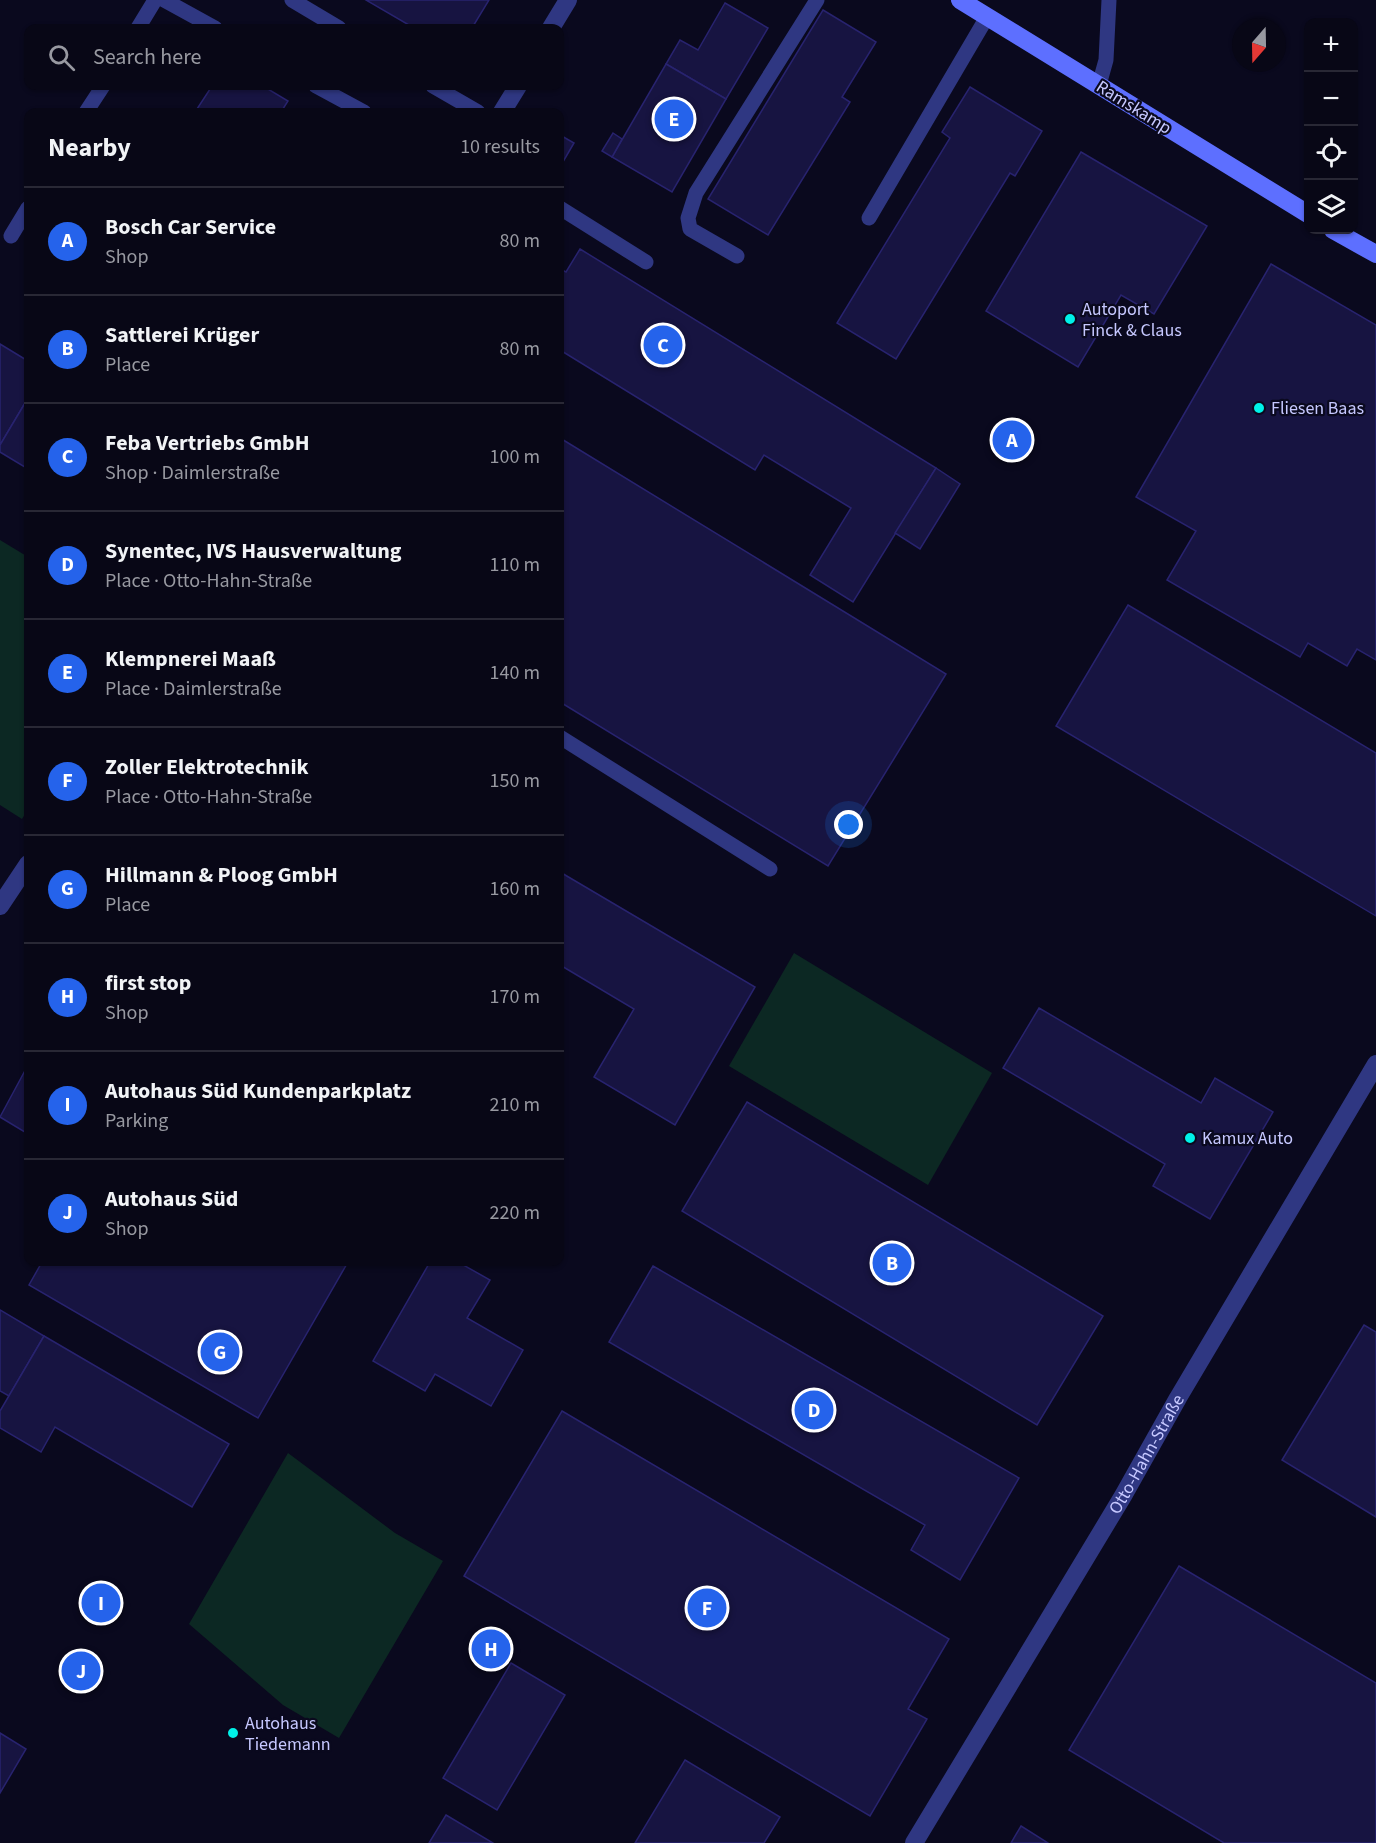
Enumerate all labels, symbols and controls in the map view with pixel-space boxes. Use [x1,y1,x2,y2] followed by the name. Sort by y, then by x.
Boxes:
[1232,18,1286,72] north arrow
[1304,18,1358,234] map controls
[1304,18,1358,72] button: +
[24,24,564,90] search box
[45,41,78,74] icon: search
[93,41,201,73] text: Search here
[1304,72,1358,126] button: −
[1091,74,1176,140] street label: Ramskamp
[654,96,694,142] pin: E
[1304,126,1358,180] button: locate
[48,129,131,166] text: Nearby
[460,133,540,161] text: 10 results
[1304,180,1358,234] button: layers
[105,211,276,243] text: Bosch Car Service
[62,227,73,255] text: A
[500,227,540,255] text: 80 m
[105,243,149,271] text: Shop
[1082,297,1182,343] place label: Autoport Finck & Claus
[1063,312,1077,326] marker: Autoport Finck & Claus
[105,319,259,351] text: Sattlerei Krüger
[644,322,682,368] pin: C
[61,335,74,363] text: B
[500,335,540,363] text: 80 m
[105,351,150,379] text: Place
[1271,396,1364,421] place label: Fliesen Baas
[1252,401,1266,415] marker: Fliesen Baas
[992,418,1032,462] pin: A
[105,427,309,459] text: Feba Vertriebs GmbH
[62,443,73,471] text: C
[490,443,540,471] text: 100 m
[105,459,280,487] text: Shop · Daimlerstraße
[105,535,402,567] text: Synentec, IVS Hausverwaltung
[61,551,74,579] text: D
[490,551,540,579] text: 110 m
[105,567,312,595] text: Place · Otto-Hahn-Straße
[105,643,276,675] text: Klempnerei Maaß
[62,659,73,687] text: E
[490,659,540,687] text: 140 m
[105,675,282,703] text: Place · Daimlerstraße
[105,751,309,783] text: Zoller Elektrotechnik
[62,767,73,795] text: F
[490,767,540,795] text: 150 m
[105,783,312,811] text: Place · Otto-Hahn-Straße
[834,810,863,839] your location
[105,859,338,891] text: Hillmann & Ploog GmbH
[61,875,74,903] text: G
[490,875,540,903] text: 160 m
[105,891,150,919] text: Place
[105,967,191,999] text: first stop
[61,983,74,1011] text: H
[490,983,540,1011] text: 170 m
[105,999,149,1027] text: Shop
[105,1075,411,1107] text: Autohaus Süd Kundenparkplatz
[64,1091,71,1119] text: I
[490,1091,540,1119] text: 210 m
[105,1107,168,1135] text: Parking
[1202,1126,1293,1151] place label: Kamux Auto
[1183,1131,1197,1145] marker: Kamux Auto
[105,1183,238,1215] text: Autohaus Süd
[62,1199,73,1227] text: J
[490,1199,540,1227] text: 220 m
[105,1215,149,1243] text: Shop
[872,1240,912,1286] pin: B
[200,1330,240,1374] pin: G
[794,1388,834,1432] pin: D
[1103,1390,1191,1519] street label: Otto-Hahn-Straße
[82,1580,120,1626] pin: I
[688,1586,726,1630] pin: F
[472,1626,510,1672] pin: H
[62,1648,100,1694] pin: J
[245,1711,331,1757] place label: Autohaus Tiedemann
[226,1726,240,1740] marker: Autohaus Tiedemann

